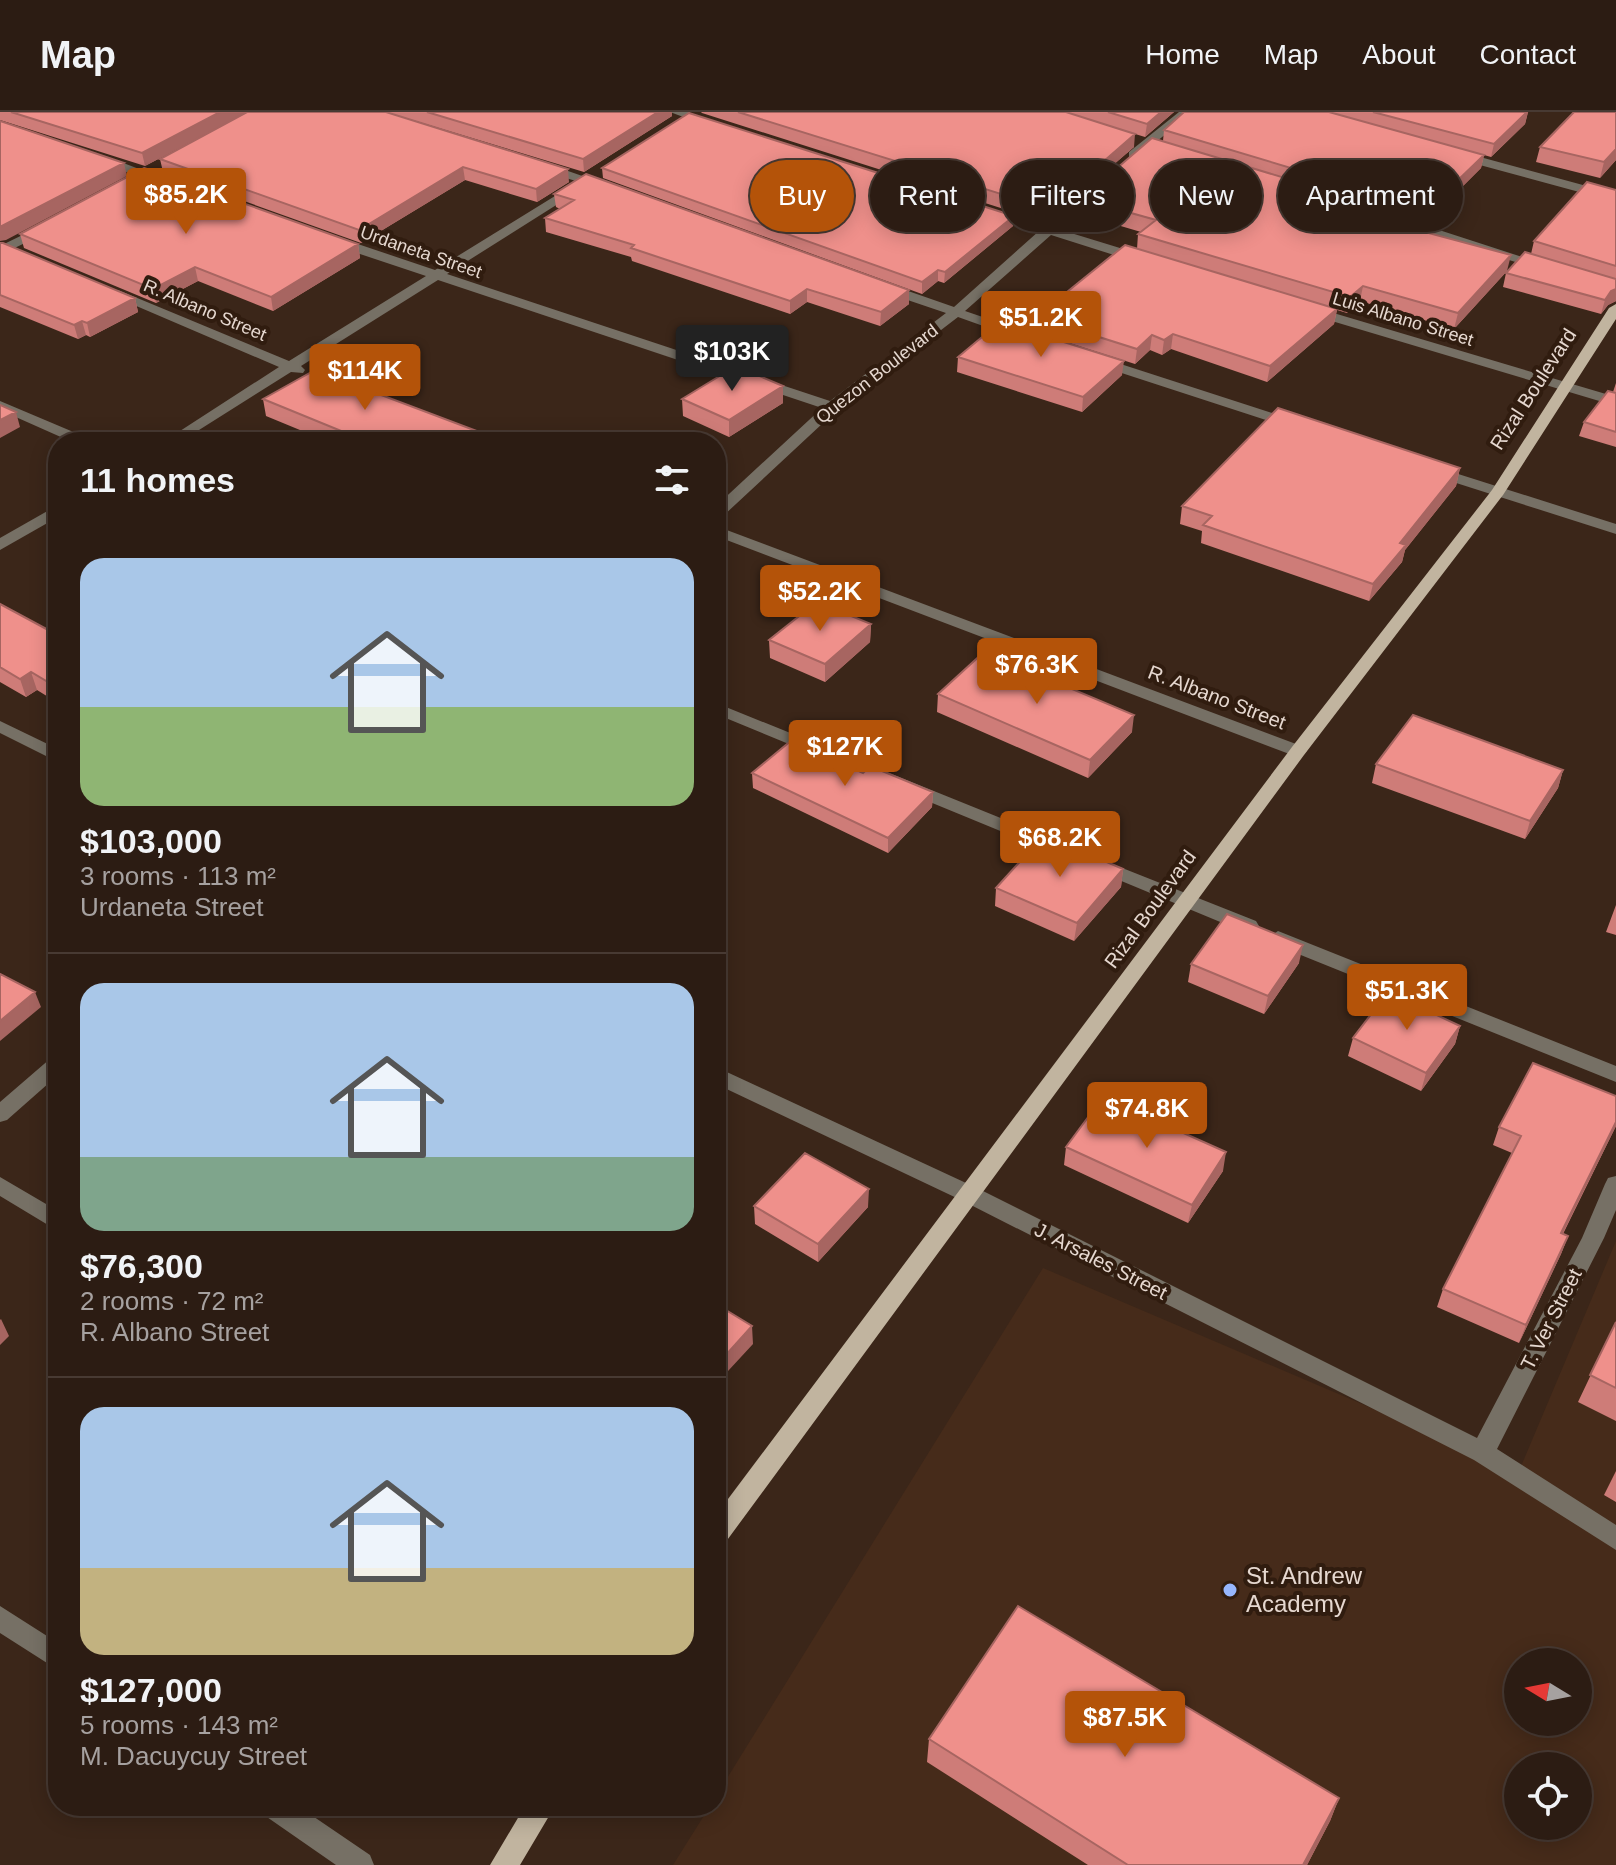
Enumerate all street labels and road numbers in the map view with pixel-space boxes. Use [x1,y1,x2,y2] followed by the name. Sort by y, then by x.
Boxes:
[358,222,484,282] street label: Urdaneta Street
[141,275,269,345] street label: R. Albano Street
[1330,288,1476,350] street label: Luis Albano Street
[812,320,942,428] street label: Quezon Boulevard
[1486,324,1580,454] street label: Rizal Boulevard
[1145,661,1289,734] street label: R. Albano Street
[1100,846,1200,972] street label: Rizal Boulevard
[1031,1218,1171,1304] street label: J. Arsales Street
[1516,1265,1586,1373] street label: T. Ver Street

